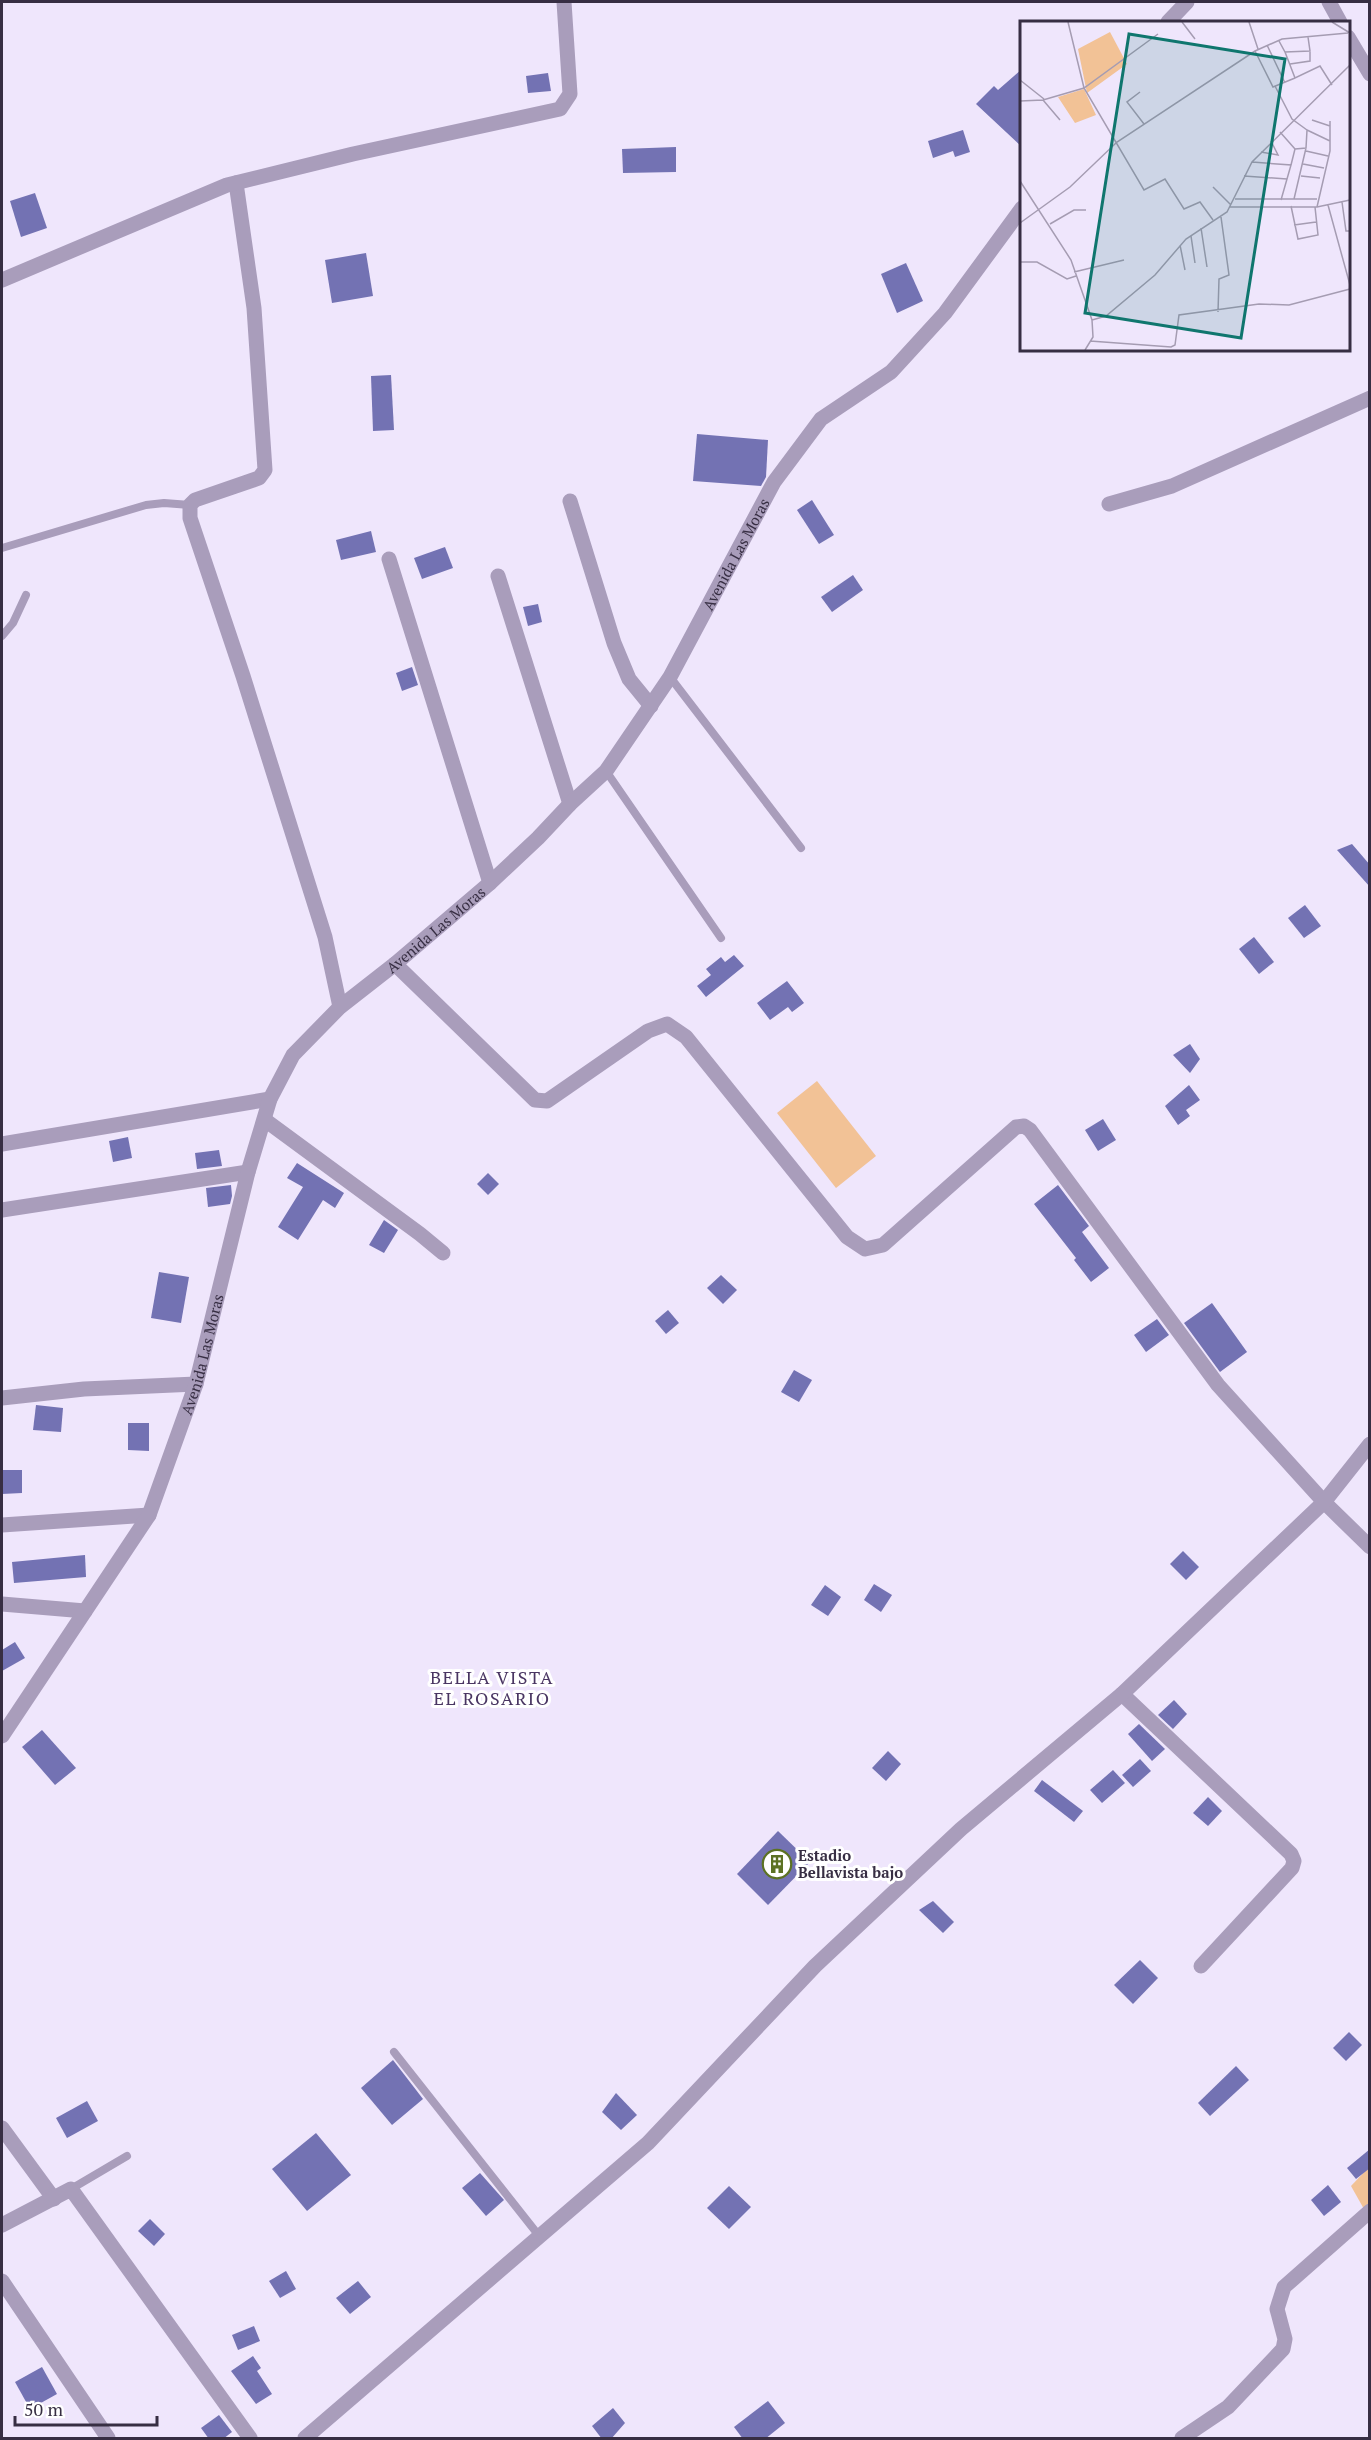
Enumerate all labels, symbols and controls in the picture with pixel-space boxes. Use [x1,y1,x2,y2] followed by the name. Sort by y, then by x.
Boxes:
[1020,21,1350,351] inset map
[698,495,774,614] street label: Avenida Las Moras
[382,882,489,977] street label: Avenida Las Moras
[176,1292,228,1417] street label: Avenida Las Moras
[430,1665,554,1710] district label: BELLA VISTA EL ROSARIO
[798,1845,903,1882] place label: Estadio Bellavista bajo
[761,1848,793,1880] building icon: Estadio Bellavista bajo
[15,2389,158,2427] scale bar
[24,2397,64,2421] text: 50 m

